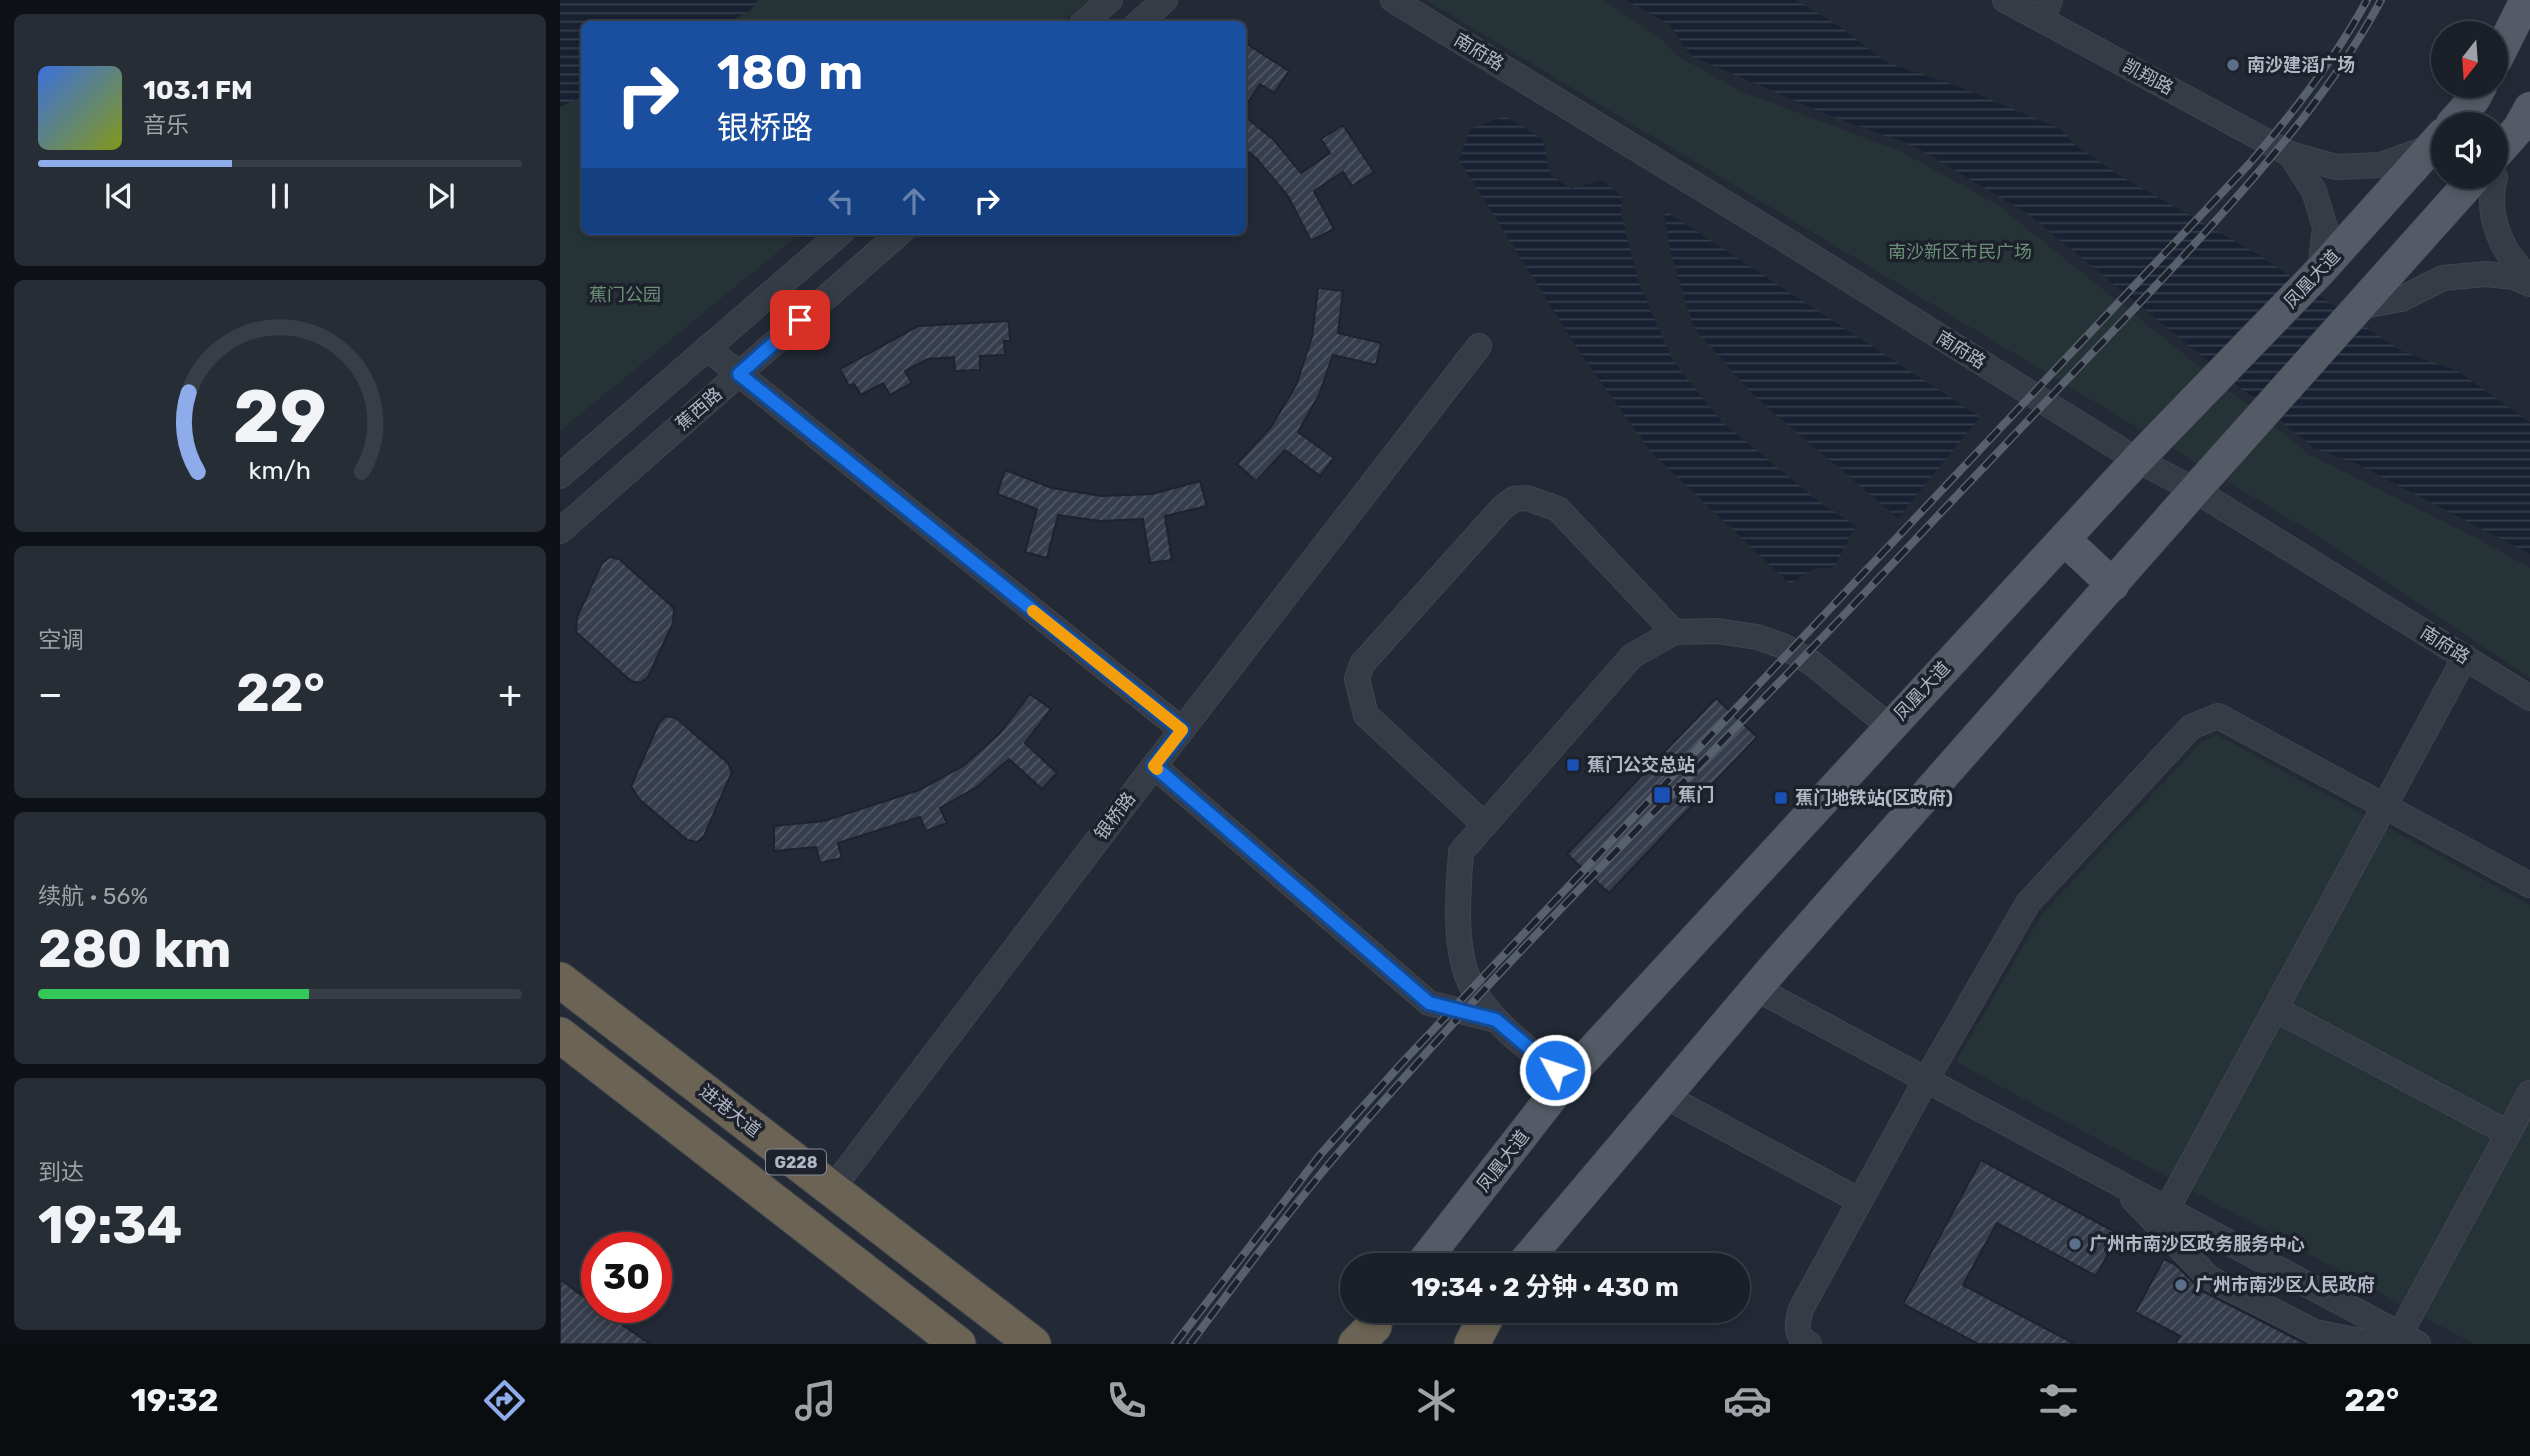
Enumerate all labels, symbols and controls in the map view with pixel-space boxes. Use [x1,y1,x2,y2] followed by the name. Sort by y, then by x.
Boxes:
[2431,21,2508,98] north arrow
[2431,21,2508,189] map controls
[1450,29,1508,75] street label: 南府路
[717,43,863,101] text: 180 m
[602,49,693,140] icon: right
[2247,54,2355,76] place label: 南沙建滔广场
[2119,55,2177,99] street label: 凯翔路
[2225,57,2241,73] marker: 南沙建滔广场
[143,75,253,106] text: 103.1 FM
[717,109,813,147] text: 银桥路
[143,111,189,139] text: 音乐
[2431,112,2508,189] button: sound
[100,177,138,215] icon: previous
[261,177,299,215] icon: pause
[422,177,460,215] icon: next
[822,182,860,220] icon: left
[895,182,933,220] icon: ahead
[968,182,1006,220] icon: right
[1888,241,2032,263] park label: 南沙新区市民广场
[2279,245,2345,313] street label: 凤凰大道
[589,284,661,306] park label: 蕉门公园
[770,290,830,350] pin
[781,301,819,339] icon: arrive
[1932,326,1990,374] street label: 南府路
[233,374,327,460] text: 29
[671,383,727,435] street label: 蕉西路
[249,456,311,485] text: km/h
[2416,621,2474,669] street label: 南府路
[38,626,84,654] text: 空调
[1889,657,1955,725] street label: 凤凰大道
[236,662,325,724] text: 22°
[38,671,63,717] text: −
[498,671,522,717] text: +
[1587,754,1695,776] place label: 蕉门公交总站
[1565,757,1581,773] marker: 蕉门公交总站
[1678,784,1714,806] place label: 蕉门
[1652,785,1672,805] marker: 蕉门
[1795,787,1953,809] place label: 蕉门地铁站(区政府)
[1090,788,1140,844] street label: 银桥路
[1773,790,1789,806] marker: 蕉门地铁站(区政府)
[38,882,148,910] text: 续航 · 56%
[38,918,232,980] text: 280 km
[1518,1033,1592,1107] position arrow
[695,1080,765,1142] street label: 进港大道
[1472,1126,1534,1196] street label: 凤凰大道
[766,1150,826,1174] road number: G228
[38,1158,84,1186] text: 到达
[38,1194,182,1256] text: 19:34
[581,1232,672,1323] speed limit sign: 30
[2089,1233,2305,1255] place label: 广州市南沙区政务服务中心
[2067,1236,2083,1252] marker: 广州市南沙区政务服务中心
[1411,1272,1679,1303] text: 19:34 · 2 分钟 · 430 m
[2195,1274,2375,1296] place label: 广州市南沙区人民政府
[2173,1277,2189,1293] marker: 广州市南沙区人民政府
[480,1376,529,1425] icon: directions
[791,1376,840,1425] icon: music
[1102,1376,1151,1425] icon: phone
[1412,1376,1461,1425] icon: climate
[1723,1376,1772,1425] icon: car
[2034,1376,2083,1425] icon: filters
[131,1381,219,1419] text: 19:32
[2344,1381,2399,1419] text: 22°

